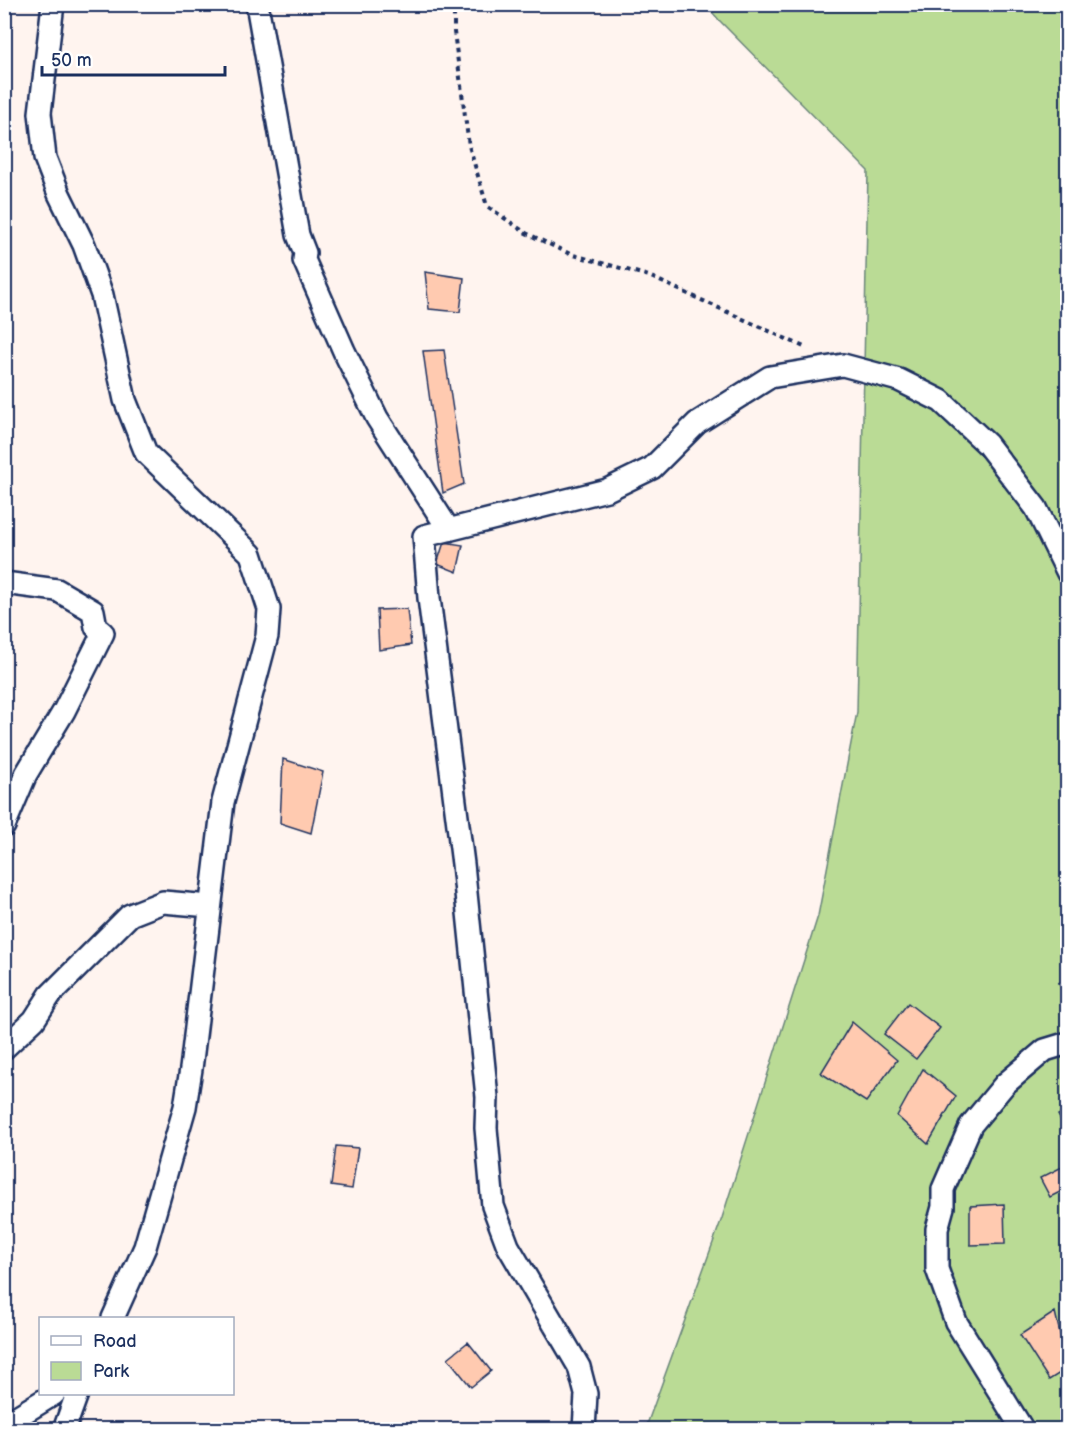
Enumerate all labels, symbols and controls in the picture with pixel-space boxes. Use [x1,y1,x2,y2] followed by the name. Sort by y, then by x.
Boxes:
[42,39,225,77] scale bar
[51,50,92,71] text: 50 m
[39,1317,234,1395] legend
[93,1331,137,1352] text: Road
[93,1361,129,1382] text: Park

